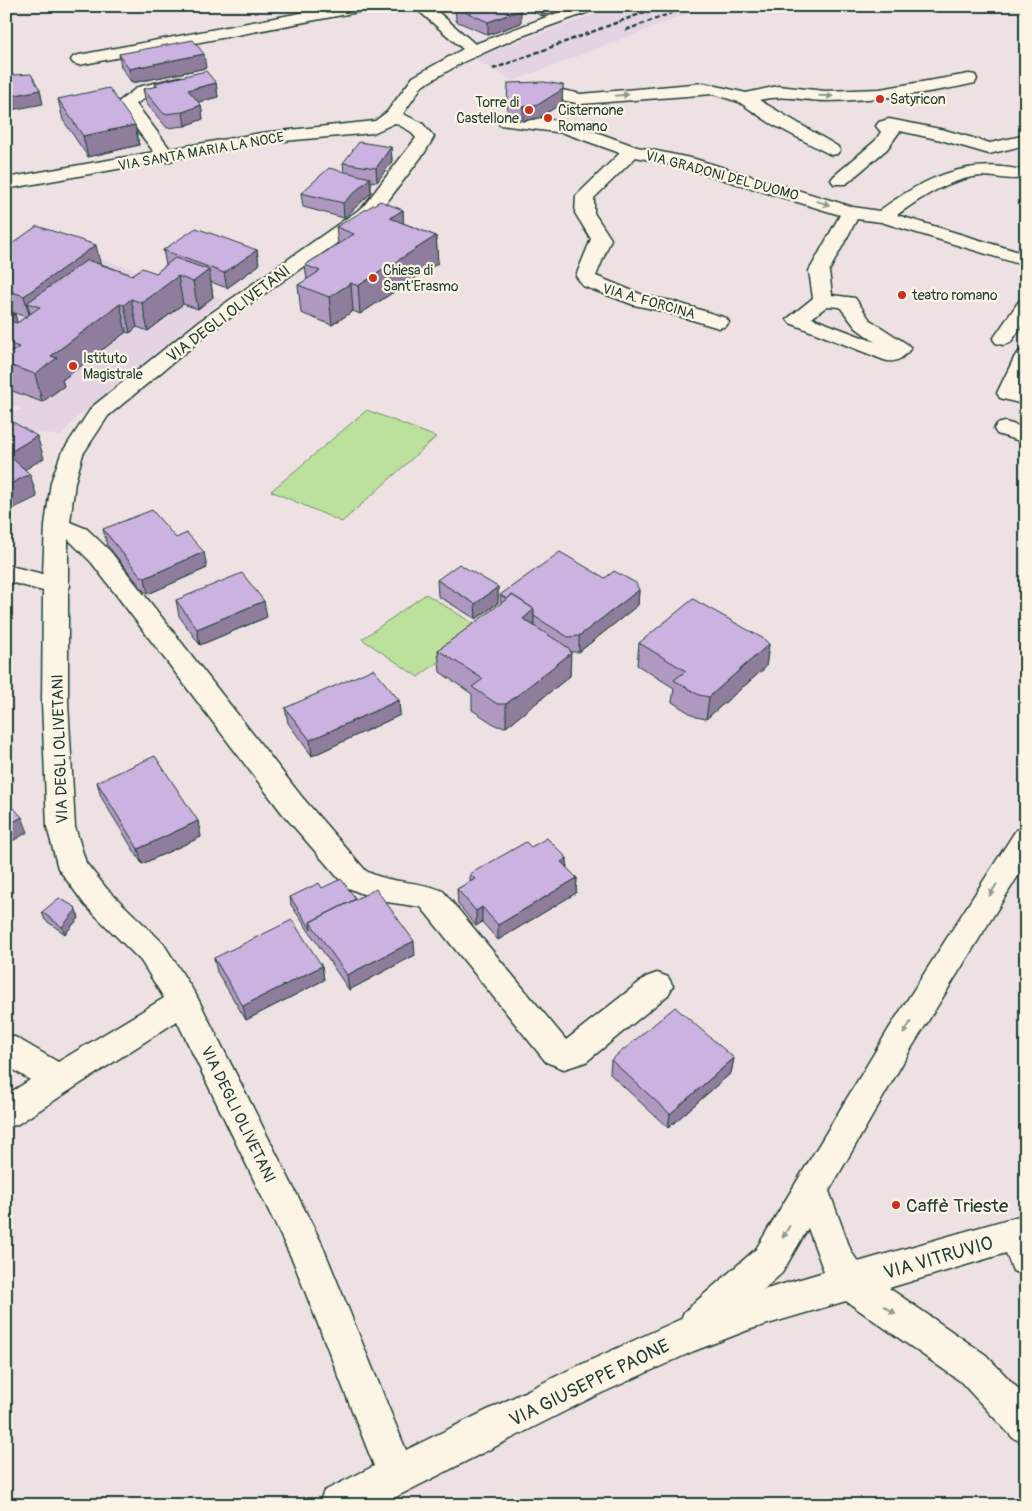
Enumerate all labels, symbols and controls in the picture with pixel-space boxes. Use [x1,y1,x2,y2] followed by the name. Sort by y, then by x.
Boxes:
[614,91,630,99] one-way arrow
[890,91,946,108] place label: Satyricon
[819,92,835,100] one-way arrow
[874,93,886,105] marker: Satyricon
[456,94,520,127] place label: Torre di Castellone
[558,102,623,135] place label: Cisternone Romano
[523,104,535,116] marker: Torre di Castellone
[542,112,554,124] marker: Cisternone Romano
[117,129,285,174] street label: VIA SANTA MARIA LA NOCE
[643,147,800,204] street label: VIA GRADONI DEL DUOMO
[816,200,831,208] one-way arrow
[163,261,294,367] street label: VIA DEGLI OLIVETANI
[383,262,459,295] place label: Chiesa di Sant'Erasmo
[367,272,379,284] marker: Chiesa di Sant'Erasmo
[600,280,697,323] street label: VIA A. FORCINA
[911,287,998,304] place label: teatro romano
[896,289,908,301] marker: teatro romano
[83,350,143,383] place label: Istituto Magistrale
[67,360,79,372] marker: Istituto Magistrale
[47,674,73,824] street label: VIA DEGLI OLIVETANI
[988,884,998,897] one-way arrow
[902,1021,911,1035] one-way arrow
[196,1043,280,1186] street label: VIA DEGLI OLIVETANI
[906,1194,1009,1218] place label: Caffè Trieste
[890,1199,902,1211] marker: Caffè Trieste
[782,1224,790,1239] one-way arrow
[881,1231,996,1285] street label: VIA VITRUVIO
[883,1305,896,1315] one-way arrow
[505,1334,674,1432] street label: VIA GIUSEPPE PAONE

